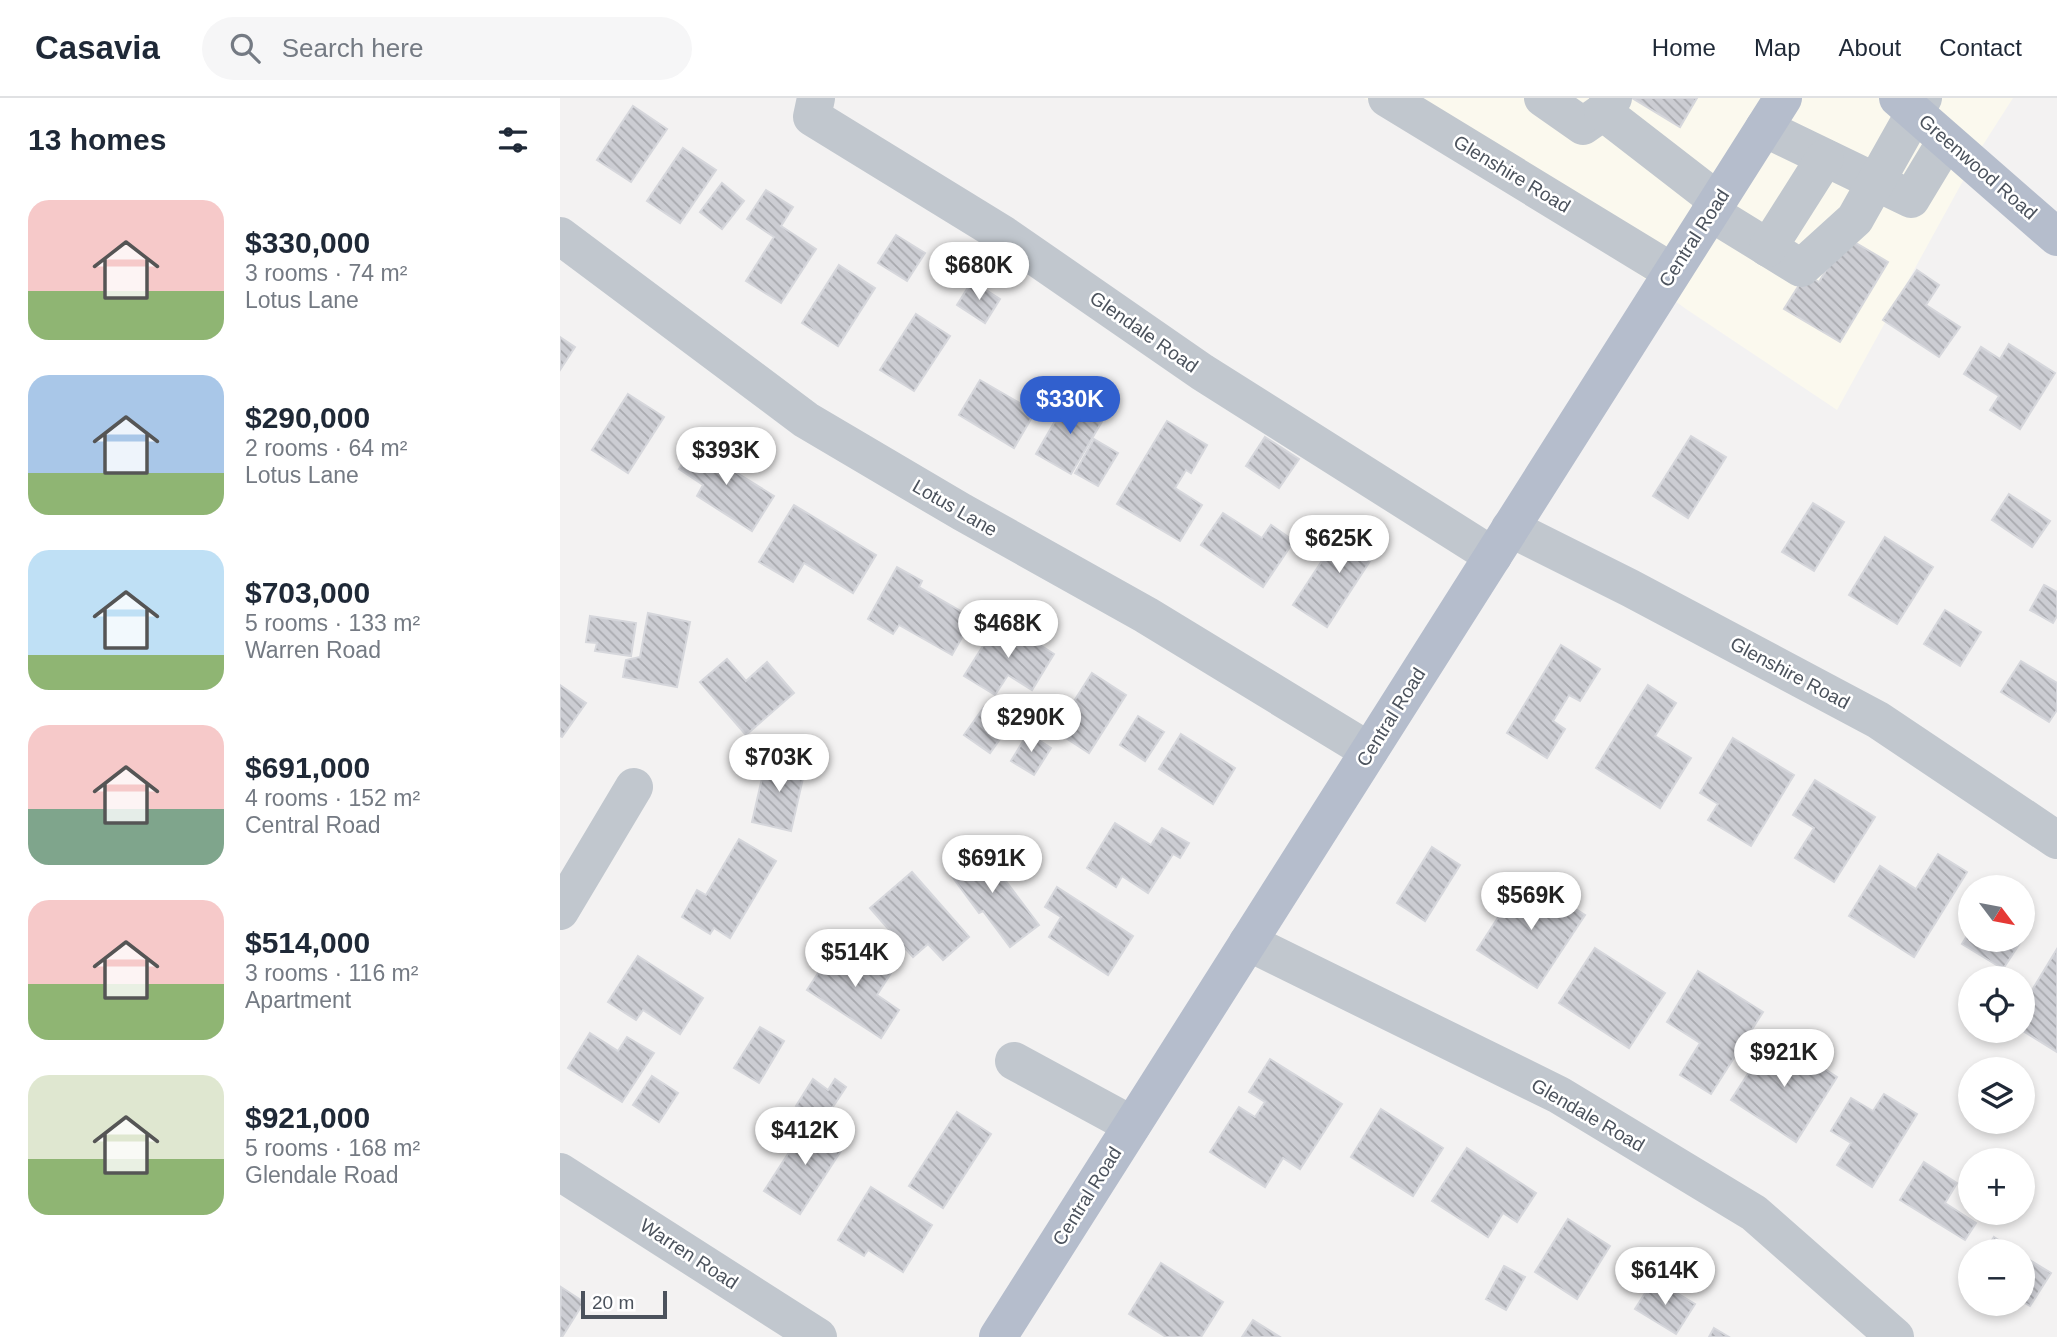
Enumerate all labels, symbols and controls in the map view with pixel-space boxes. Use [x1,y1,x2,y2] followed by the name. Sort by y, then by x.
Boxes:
[202,17,692,80] search box
[35,29,160,66] text: Casavia
[226,29,264,67] icon: search
[282,33,423,63] text: Search here
[1652,34,1716,61] text: Home
[1754,34,1801,61] text: Map
[1839,34,1901,61] text: About
[1939,34,2022,61] text: Contact
[1915,110,2041,224] street label: Greenwood Road
[494,121,532,159] icon: filters
[28,123,166,156] text: 13 homes
[1450,131,1574,217] street label: Glenshire Road
[1655,185,1733,291] street label: Central Road
[245,226,370,259] text: $330,000
[84,228,168,312] icon: home
[930,242,1028,302] pin: $680K
[945,252,1013,278] text: $680K
[245,260,407,286] text: 3 rooms · 74 m²
[245,287,359,313] text: Lotus Lane
[1086,287,1202,377] street label: Glendale Road
[1021,376,1119,436] pin: $330K
[1036,386,1104,412] text: $330K
[245,401,370,434] text: $290,000
[84,403,168,487] icon: home
[677,428,775,487] pin: $393K
[245,435,407,461] text: 2 rooms · 64 m²
[692,437,760,463] text: $393K
[245,462,359,488] text: Lotus Lane
[909,475,1001,541] street label: Lotus Lane
[1290,516,1388,575] pin: $625K
[1305,525,1373,551] text: $625K
[245,576,370,609] text: $703,000
[84,578,168,662] icon: home
[959,601,1057,660] pin: $468K
[245,610,420,636] text: 5 rooms · 133 m²
[974,610,1042,636] text: $468K
[1727,633,1853,713] street label: Glenshire Road
[245,637,381,663] text: Warren Road
[1352,664,1430,770] street label: Central Road
[982,694,1080,754] pin: $290K
[997,704,1065,730] text: $290K
[730,734,828,794] pin: $703K
[745,744,813,770] text: $703K
[245,751,370,784] text: $691,000
[84,753,168,837] icon: home
[245,785,420,811] text: 4 rooms · 152 m²
[245,812,381,838] text: Central Road
[943,836,1041,895] pin: $691K
[958,845,1026,871] text: $691K
[1482,872,1580,932] pin: $569K
[1958,875,2035,952] north arrow
[1958,875,2035,1316] map controls
[1497,882,1565,908] text: $569K
[245,926,370,959] text: $514,000
[84,928,168,1012] icon: home
[806,930,904,989] pin: $514K
[821,939,889,965] text: $514K
[245,960,418,986] text: 3 rooms · 116 m²
[1958,966,2035,1043] button: locate
[245,987,351,1013] text: Apartment
[1735,1030,1833,1089] pin: $921K
[1750,1039,1818,1065] text: $921K
[1958,1057,2035,1134] button: layers
[1528,1074,1648,1156] street label: Glendale Road
[245,1101,370,1134] text: $921,000
[84,1103,168,1187] icon: home
[756,1108,854,1167] pin: $412K
[771,1117,839,1143] text: $412K
[245,1135,420,1161] text: 5 rooms · 168 m²
[1048,1143,1126,1249] street label: Central Road
[1958,1148,2035,1225] button: +
[245,1162,398,1188] text: Glendale Road
[636,1215,742,1293] street label: Warren Road
[1958,1239,2035,1316] button: −
[1616,1248,1714,1307] pin: $614K
[1631,1257,1699,1283] text: $614K
[581,1288,667,1320] scale bar
[592,1292,634,1313] text: 20 m

